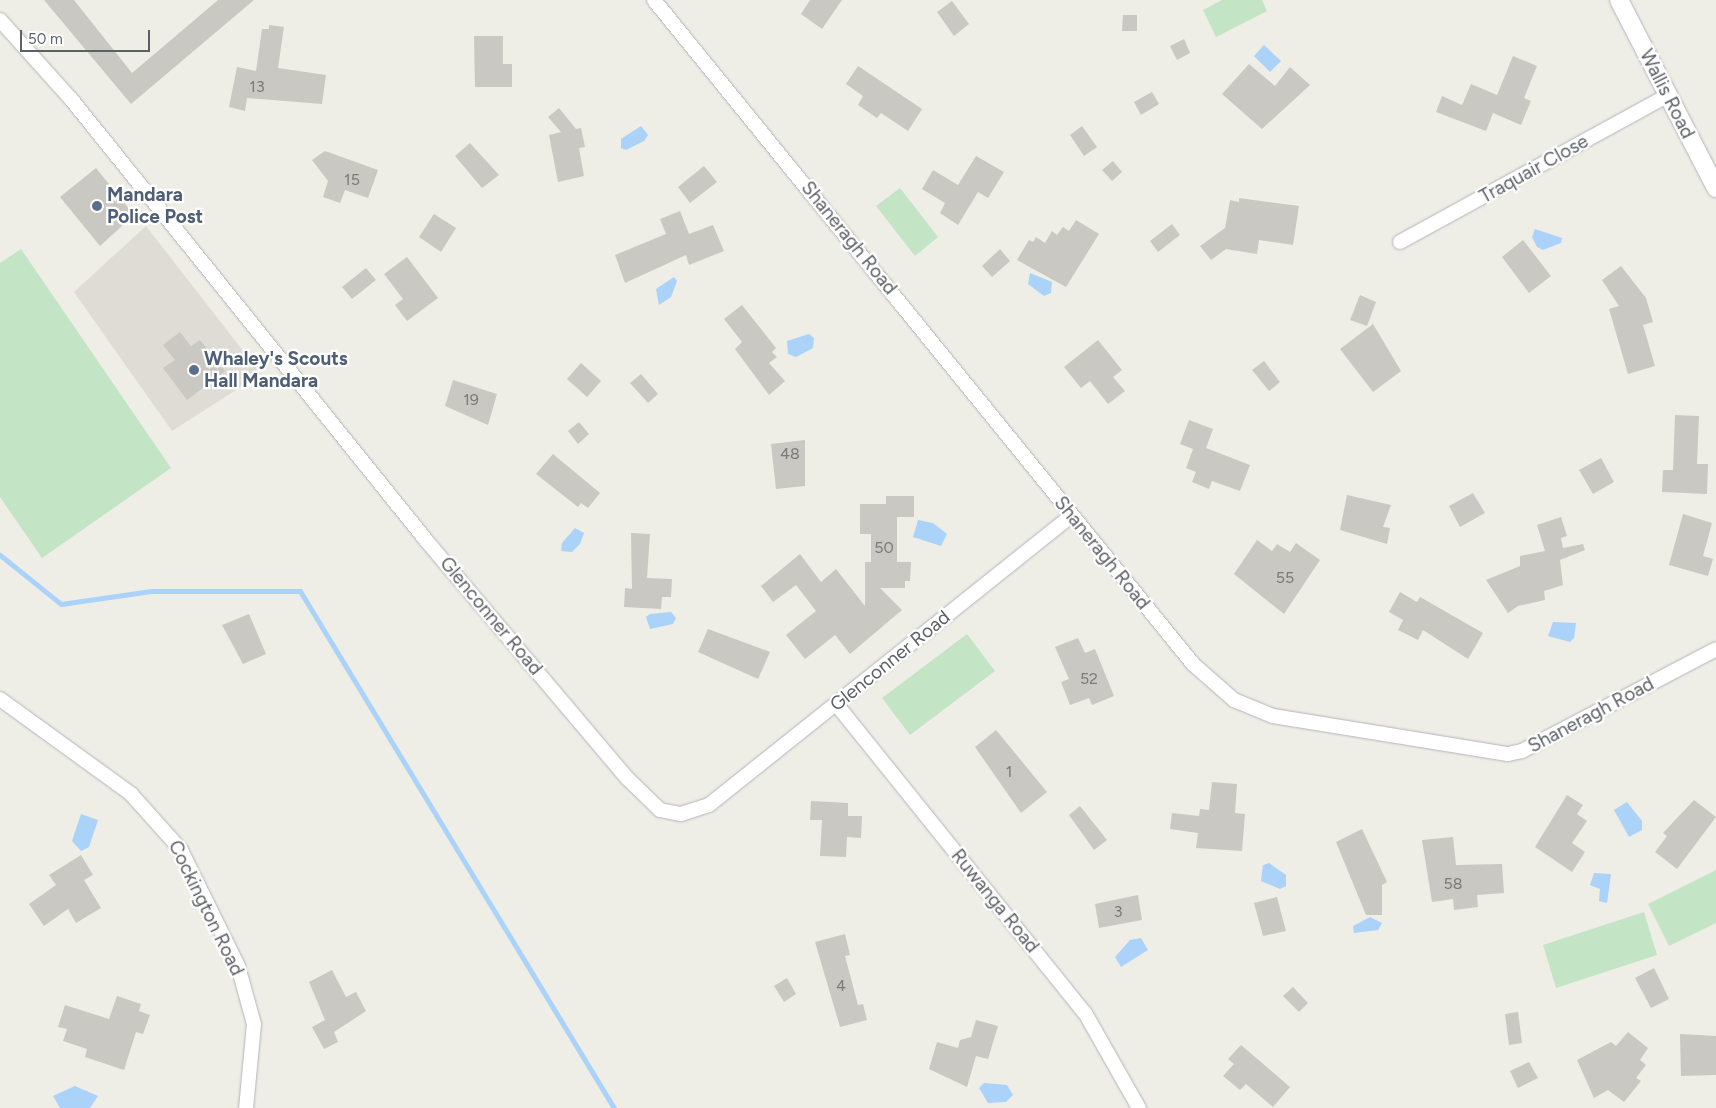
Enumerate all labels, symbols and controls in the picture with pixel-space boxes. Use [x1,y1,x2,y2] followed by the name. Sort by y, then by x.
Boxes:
[22,20,152,52] scale bar
[28,30,63,48] text: 50 m
[1635,46,1699,142] street label: Wallis Road
[249,77,265,97] house number: 13
[1476,130,1592,208] street label: Traquair Close
[344,170,360,190] house number: 15
[796,177,902,299] street label: Shaneragh Road
[107,184,203,228] place label: Mandara Police Post
[91,200,103,212] marker: Mandara Police Post
[204,348,348,392] place label: Whaley's Scouts Hall Mandara
[188,364,200,376] marker: Whaley's Scouts Hall Mandara
[463,390,479,410] house number: 19
[780,444,800,464] house number: 48
[1049,492,1155,614] street label: Shaneragh Road
[874,538,894,558] house number: 50
[435,552,547,680] street label: Glenconner Road
[1276,568,1294,588] house number: 55
[826,606,954,716] street label: Glenconner Road
[1080,669,1098,689] house number: 52
[1524,672,1658,758] street label: Shaneragh Road
[1006,762,1012,782] house number: 1
[163,837,249,979] street label: Cockington Road
[946,845,1044,957] street label: Ruwanga Road
[1443,874,1463,894] house number: 58
[1114,902,1122,922] house number: 3
[836,976,846,996] house number: 4

